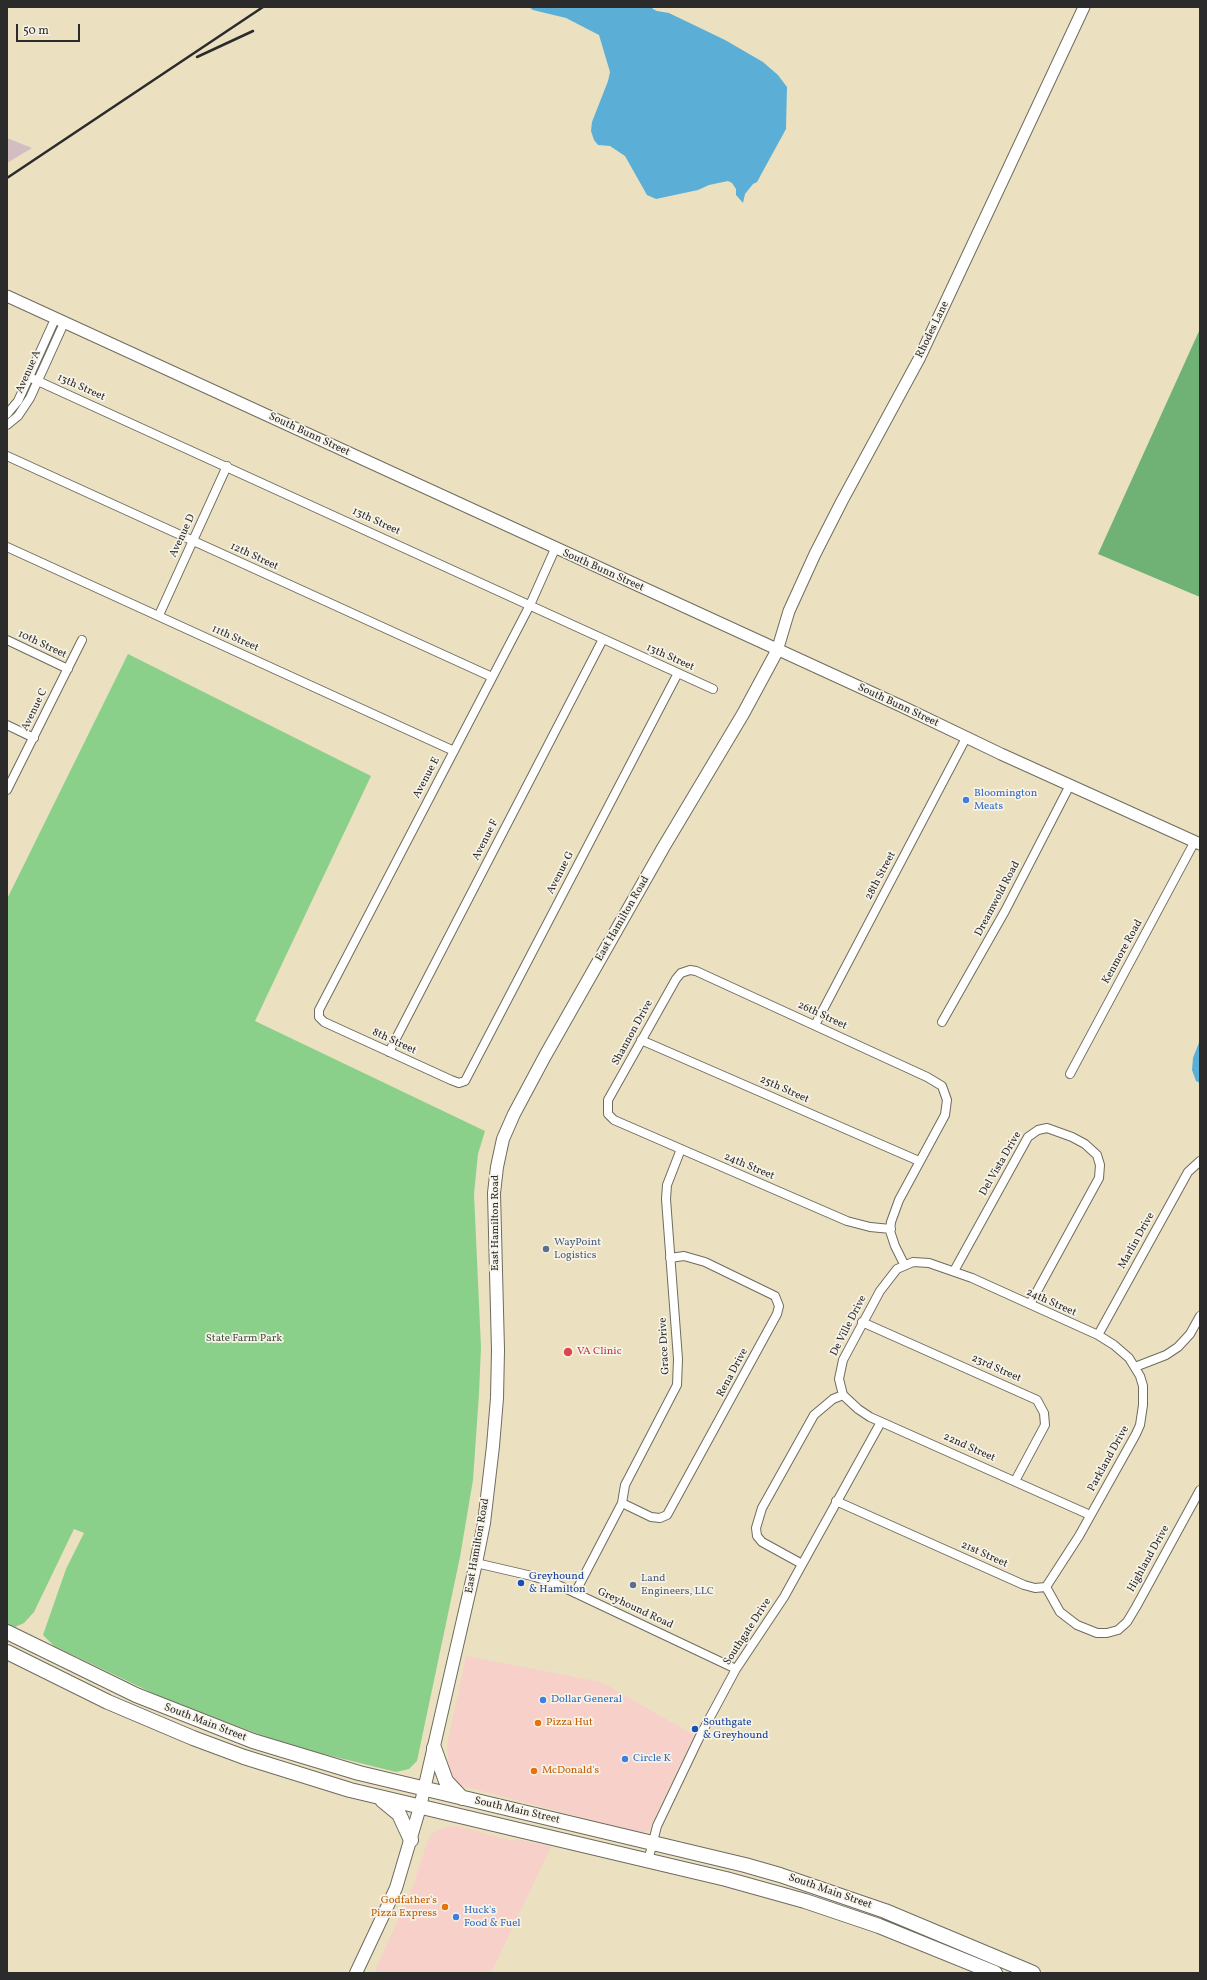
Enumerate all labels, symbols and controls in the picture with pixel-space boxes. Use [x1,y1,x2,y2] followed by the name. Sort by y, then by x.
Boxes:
[18,16,82,42] scale bar
[23,23,49,39] text: 50 m
[914,299,952,361] street label: Rhodes Lane
[14,348,44,396] street label: Avenue A
[55,372,107,404] street label: 13th Street
[266,410,352,460] street label: South Bunn Street
[350,505,402,539] street label: 13th Street
[167,512,199,560] street label: Avenue D
[228,540,280,574] street label: 12th Street
[560,547,646,595] street label: South Bunn Street
[209,623,261,655] street label: 11th Street
[15,628,69,662] street label: 10th Street
[644,642,696,674] street label: 13th Street
[855,681,941,731] street label: South Bunn Street
[19,687,51,733] street label: Avenue C
[411,755,443,801] street label: Avenue E
[974,787,1037,813] place label: Bloomington Meats
[961,795,971,805] marker: Bloomington Meats
[470,817,502,863] street label: Avenue F
[545,849,577,897] street label: Avenue G
[863,850,899,902] street label: 28th Street
[973,859,1023,939] street label: Dreamwold Road
[593,874,653,964] street label: East Hamilton Road
[1100,918,1146,986] street label: Kenmore Road
[610,998,656,1068] street label: Shannon Drive
[795,999,849,1033] street label: 26th Street
[370,1026,418,1058] street label: 8th Street
[757,1073,811,1107] street label: 25th Street
[977,1129,1025,1199] street label: Del Vista Drive
[722,1150,776,1184] street label: 24th Street
[489,1175,503,1271] street label: East Hamilton Road
[1116,1210,1158,1272] street label: Marlin Drive
[554,1236,601,1262] place label: WayPoint Logistics
[541,1244,551,1254] marker: WayPoint Logistics
[1024,1286,1078,1320] street label: 24th Street
[828,1293,870,1359] street label: De Ville Drive
[657,1317,673,1375] street label: Grace Drive
[206,1332,282,1346] park label: State Farm Park
[577,1345,622,1359] place label: VA Clinic
[562,1346,574,1358] marker: VA Clinic
[715,1346,751,1400] street label: Rena Drive
[969,1352,1023,1386] street label: 23rd Street
[1086,1424,1132,1494] street label: Parkland Drive
[941,1431,997,1465] street label: 22nd Street
[463,1498,493,1594] street label: East Hamilton Road
[1125,1523,1173,1595] street label: Highland Drive
[959,1539,1009,1571] street label: 21st Street
[529,1570,586,1596] place label: Greyhound & Hamilton
[641,1572,714,1598] place label: Land Engineers, LLC
[516,1578,526,1588] marker: Greyhound & Hamilton
[628,1580,638,1590] marker: Land Engineers, LLC
[595,1586,675,1632] street label: Greyhound Road
[721,1596,775,1668] street label: Southgate Drive
[551,1693,622,1707] place label: Dollar General
[538,1695,548,1705] marker: Dollar General
[162,1701,248,1745] street label: South Main Street
[546,1716,593,1730] place label: Pizza Hut
[703,1716,768,1742] place label: Southgate & Greyhound
[533,1718,543,1728] marker: Pizza Hut
[690,1724,700,1734] marker: Southgate & Greyhound
[633,1752,671,1766] place label: Circle K
[620,1754,630,1764] marker: Circle K
[542,1764,599,1778] place label: McDonald's
[529,1766,539,1776] marker: McDonald's
[473,1795,561,1827] street label: South Main Street
[787,1872,873,1912] street label: South Main Street
[371,1894,437,1920] place label: Godfather's Pizza Express
[440,1902,450,1912] marker: Godfather's Pizza Express
[464,1904,521,1930] place label: Huck's Food & Fuel
[451,1912,461,1922] marker: Huck's Food & Fuel

